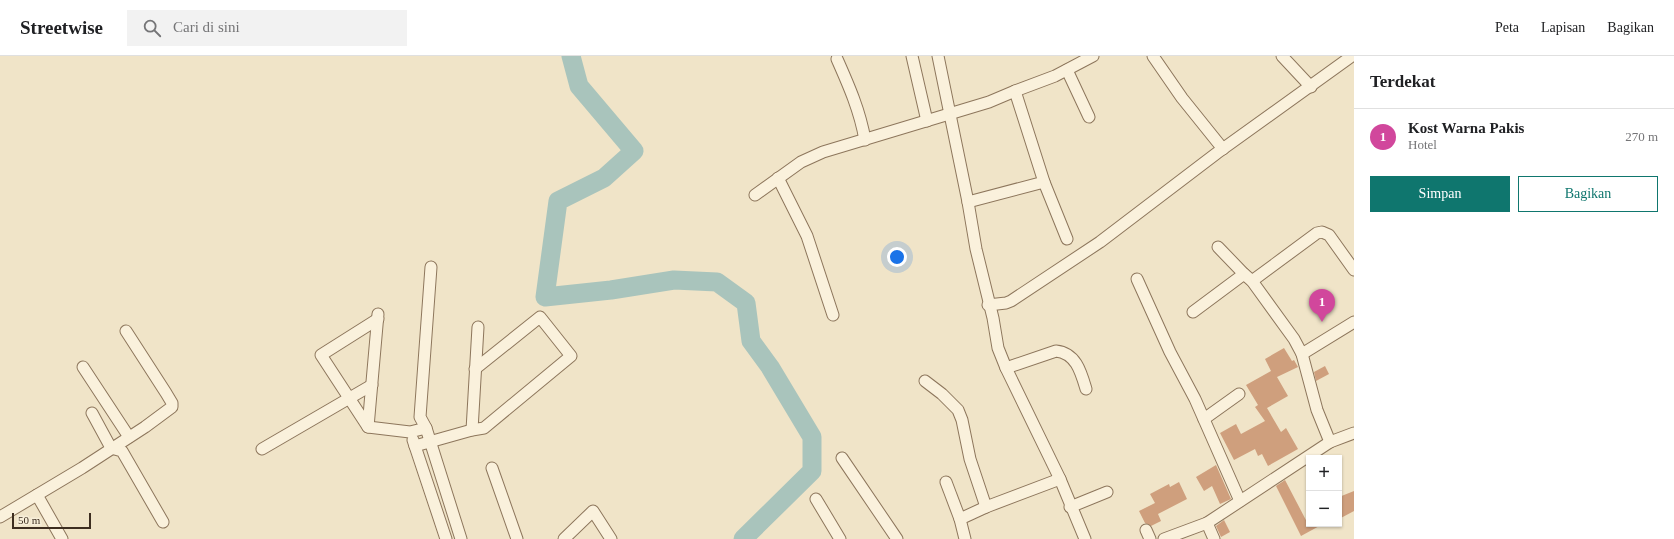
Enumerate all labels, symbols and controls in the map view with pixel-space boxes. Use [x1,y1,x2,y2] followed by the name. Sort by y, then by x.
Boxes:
[127,10,407,46] search box
[20,17,103,38] text: Streetwise
[141,17,163,39] icon: search
[173,19,240,35] text: Cari di sini
[1495,20,1519,35] text: Peta
[1541,20,1585,35] text: Lapisan
[1607,20,1654,35] text: Bagikan
[1370,72,1436,91] text: Terdekat
[1408,120,1524,136] text: Kost Warna Pakis
[1380,129,1386,144] text: 1
[1625,129,1658,144] text: 270 m
[1408,137,1437,152] text: Hotel
[1370,176,1510,212] button: Simpan
[1518,176,1658,212] button: Bagikan
[887,247,907,267] your location
[1309,289,1335,322] pin: 1
[1306,455,1342,527] map controls
[1306,455,1342,491] button: +
[1306,491,1342,527] button: −
[12,511,91,530] scale bar
[18,514,40,526] text: 50 m

